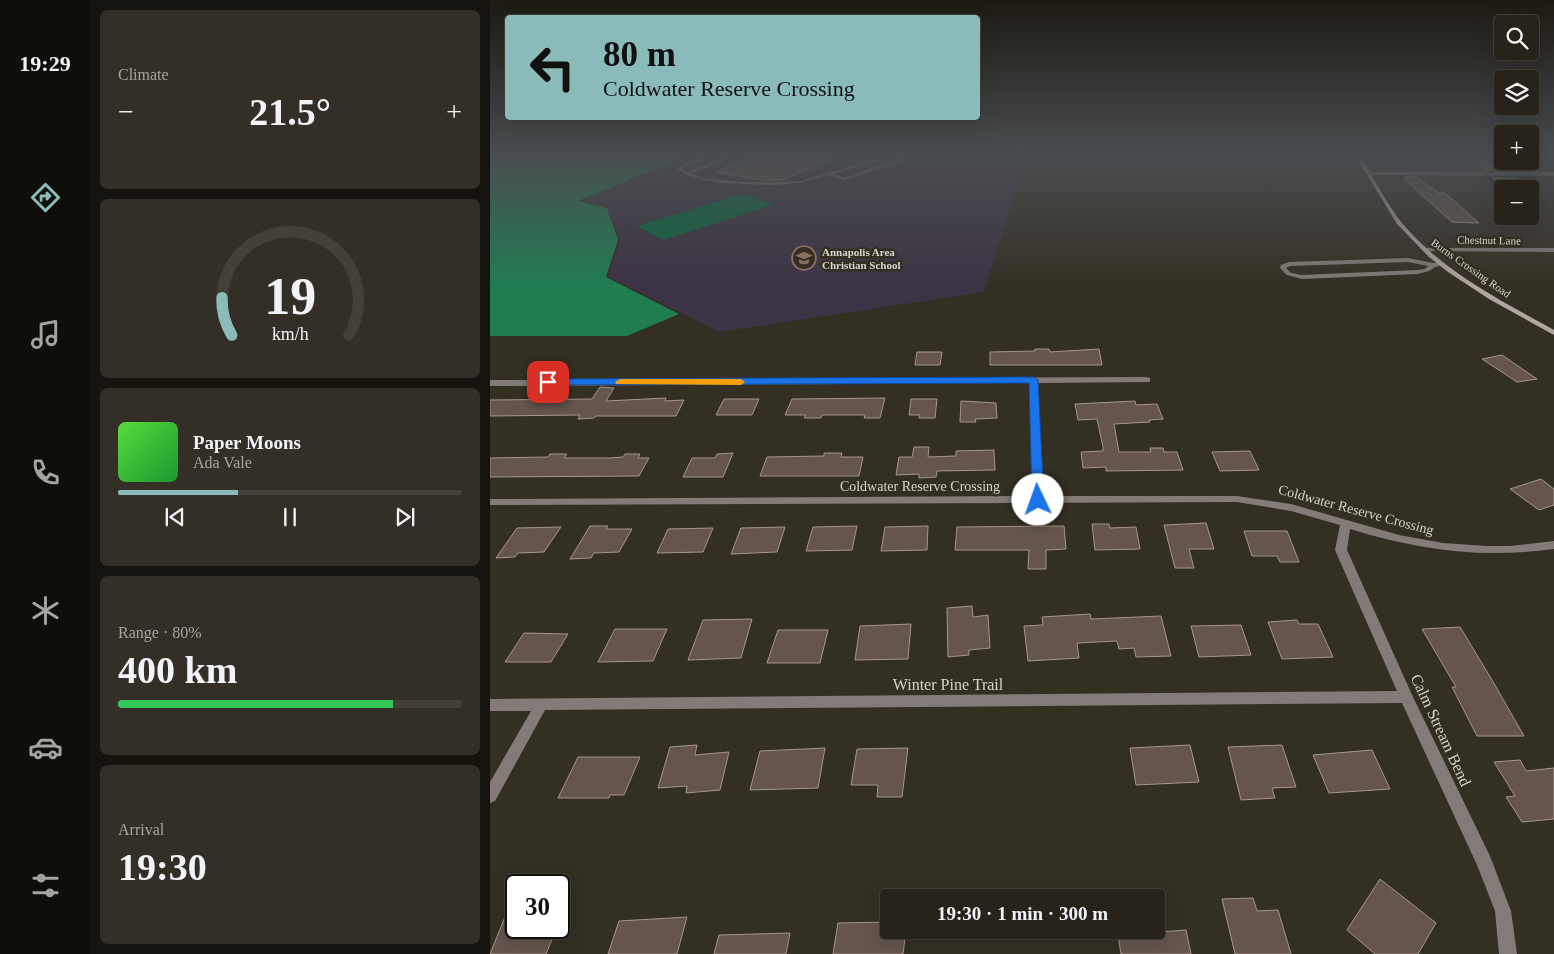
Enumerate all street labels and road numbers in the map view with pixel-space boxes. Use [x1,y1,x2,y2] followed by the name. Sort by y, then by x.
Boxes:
[1457,233,1521,247] street label: Chestnut Lane
[1429,236,1513,300] street label: Burns Crossing Road
[840,479,1000,494] street label: Coldwater Reserve Crossing
[1277,482,1435,538] street label: Coldwater Reserve Crossing
[1408,671,1474,789] street label: Calm Stream Bend
[893,676,1004,693] street label: Winter Pine Trail

